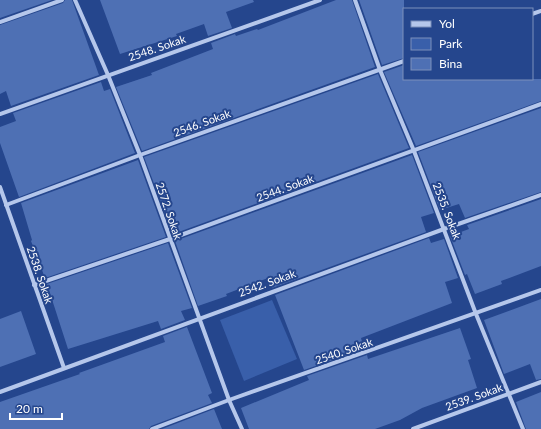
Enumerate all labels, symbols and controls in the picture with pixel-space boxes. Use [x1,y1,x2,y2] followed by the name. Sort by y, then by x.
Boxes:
[403,8,533,80] legend
[439,16,455,31] text: Yol
[126,32,188,63] street label: 2548. Sokak
[439,36,463,51] text: Park
[439,56,462,71] text: Bina
[172,106,233,139] street label: 2546. Sokak
[255,171,316,204] street label: 2544. Sokak
[154,180,185,242] street label: 2572. Sokak
[431,181,464,241] street label: 2535. Sokak
[25,244,56,306] street label: 2538. Sokak
[237,266,298,299] street label: 2542. Sokak
[313,335,375,366] street label: 2540. Sokak
[444,380,505,413] street label: 2539. Sokak
[10,395,62,421] scale bar
[16,401,43,416] text: 20 m

